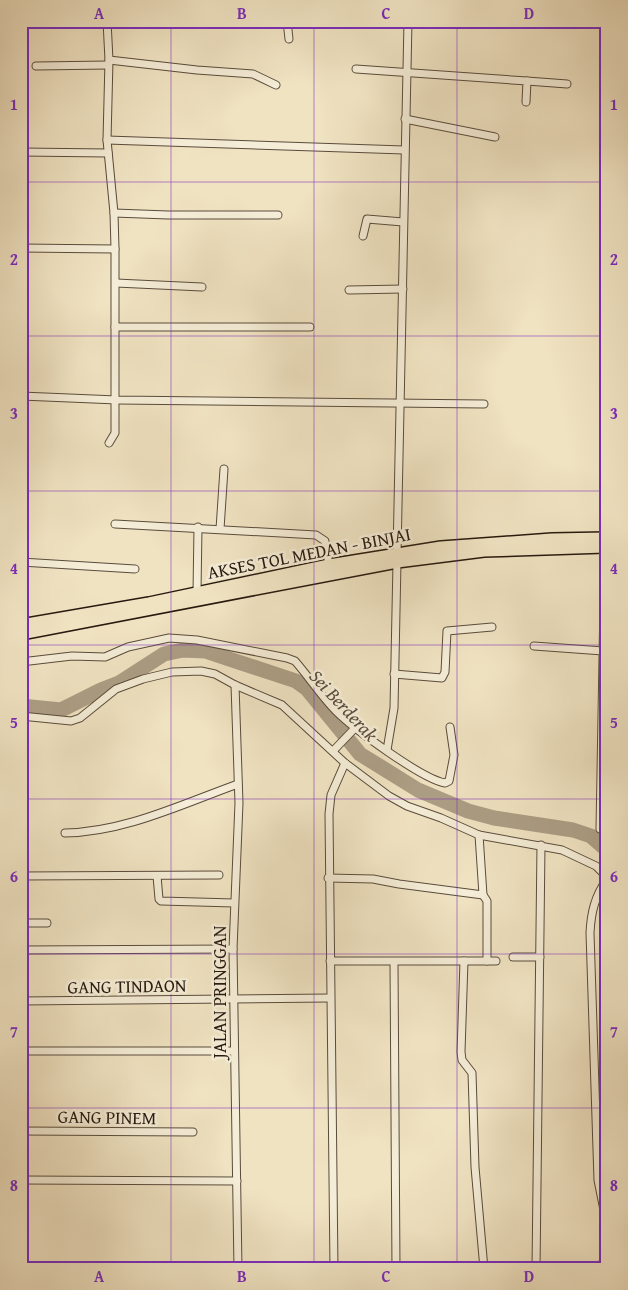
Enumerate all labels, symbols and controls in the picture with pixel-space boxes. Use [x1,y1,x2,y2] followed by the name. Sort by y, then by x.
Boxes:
[94,1,105,25] text: A
[237,1,247,25] text: B
[381,1,391,25] text: C
[524,1,534,25] text: D
[10,92,18,116] text: 1
[610,92,618,116] text: 1
[10,247,18,271] text: 2
[610,247,618,271] text: 2
[10,401,18,425] text: 3
[610,401,618,425] text: 3
[205,520,413,586] street label: AKSES TOL MEDAN - BINJAI
[10,556,18,580] text: 4
[610,556,618,580] text: 4
[303,663,385,748] water label: Sei Berderak
[10,710,18,734] text: 5
[610,710,618,734] text: 5
[10,864,18,888] text: 6
[610,864,618,888] text: 6
[206,925,233,1061] street label: JALAN PRINGGAN
[67,971,187,1001] street label: GANG TINDAON
[10,1019,18,1043] text: 7
[610,1019,618,1043] text: 7
[57,1103,157,1131] street label: GANG PINEM
[10,1173,18,1197] text: 8
[610,1173,618,1197] text: 8
[94,1264,105,1288] text: A
[237,1264,247,1288] text: B
[381,1264,391,1288] text: C
[524,1264,534,1288] text: D

